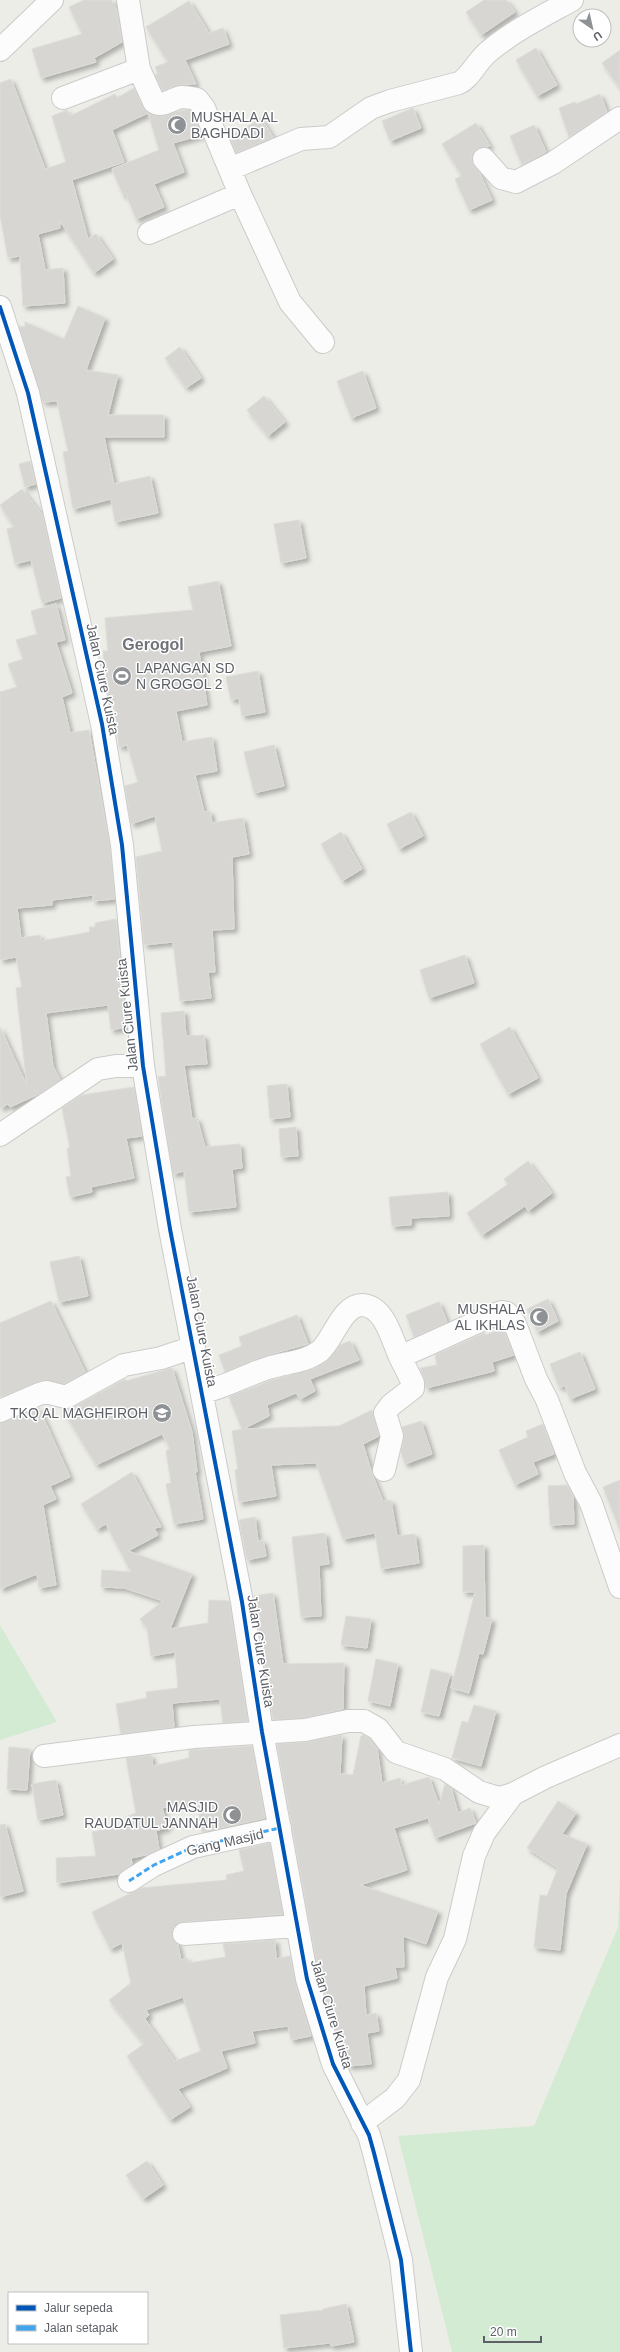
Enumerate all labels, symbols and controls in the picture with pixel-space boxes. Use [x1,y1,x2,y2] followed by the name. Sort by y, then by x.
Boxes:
[572,8,612,48] north arrow
[591,29,604,44] text: U
[191,109,278,141] place label: MUSHALA AL BAGHDADI
[166,114,188,136] mosque icon: MUSHALA AL BAGHDADI
[83,622,123,736] street label: Jalan Ciure Kuista
[122,636,184,653] district label: Gerogol
[136,660,235,692] place label: LAPANGAN SD N GROGOL 2
[111,665,133,687] sports icon: LAPANGAN SD N GROGOL 2
[113,957,141,1072] street label: Jalan Ciure Kuista
[183,1274,221,1388] street label: Jalan Ciure Kuista
[455,1301,526,1333] place label: MUSHALA AL IKHLAS
[528,1306,550,1328] mosque icon: MUSHALA AL IKHLAS
[151,1402,173,1424] school or university icon: TKQ AL MAGHFIROH
[10,1405,148,1421] place label: TKQ AL MAGHFIROH
[244,1594,278,1709] street label: Jalan Ciure Kuista
[84,1799,218,1831] place label: MASJID RAUDATUL JANNAH
[221,1804,243,1826] mosque icon: MASJID RAUDATUL JANNAH
[185,1825,265,1859] street label: Gang Masjid
[308,1957,356,2071] street label: Jalan Ciure Kuista
[8,2292,148,2344] legend
[44,2301,113,2315] text: Jalur sepeda
[484,2318,541,2344] scale bar
[44,2321,119,2335] text: Jalan setapak
[490,2325,517,2339] text: 20 m

